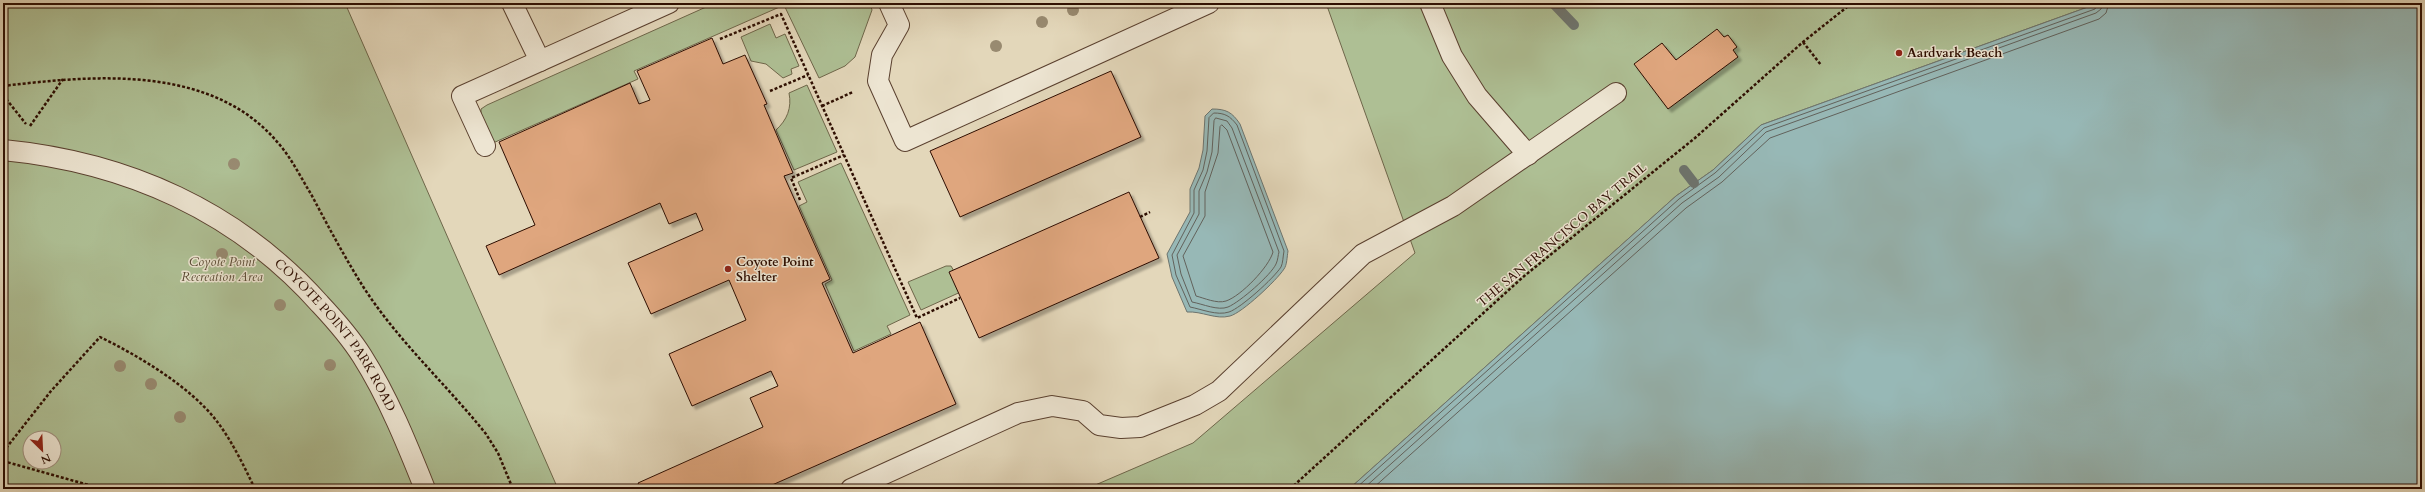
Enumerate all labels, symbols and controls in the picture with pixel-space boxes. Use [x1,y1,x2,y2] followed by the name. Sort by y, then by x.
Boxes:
[1907,44,2002,62] place label: Aardvark Beach
[1894,48,1904,58] marker: Aardvark Beach
[1474,159,1651,311] street label: THE SAN FRANCISCO BAY TRAIL
[181,253,263,286] park label: Coyote Point Recreation Area
[736,253,814,286] place label: Coyote Point Shelter
[271,254,400,414] street label: COYOTE POINT PARK ROAD
[723,264,733,274] marker: Coyote Point Shelter
[22,430,62,470] north arrow
[38,450,53,468] text: N

